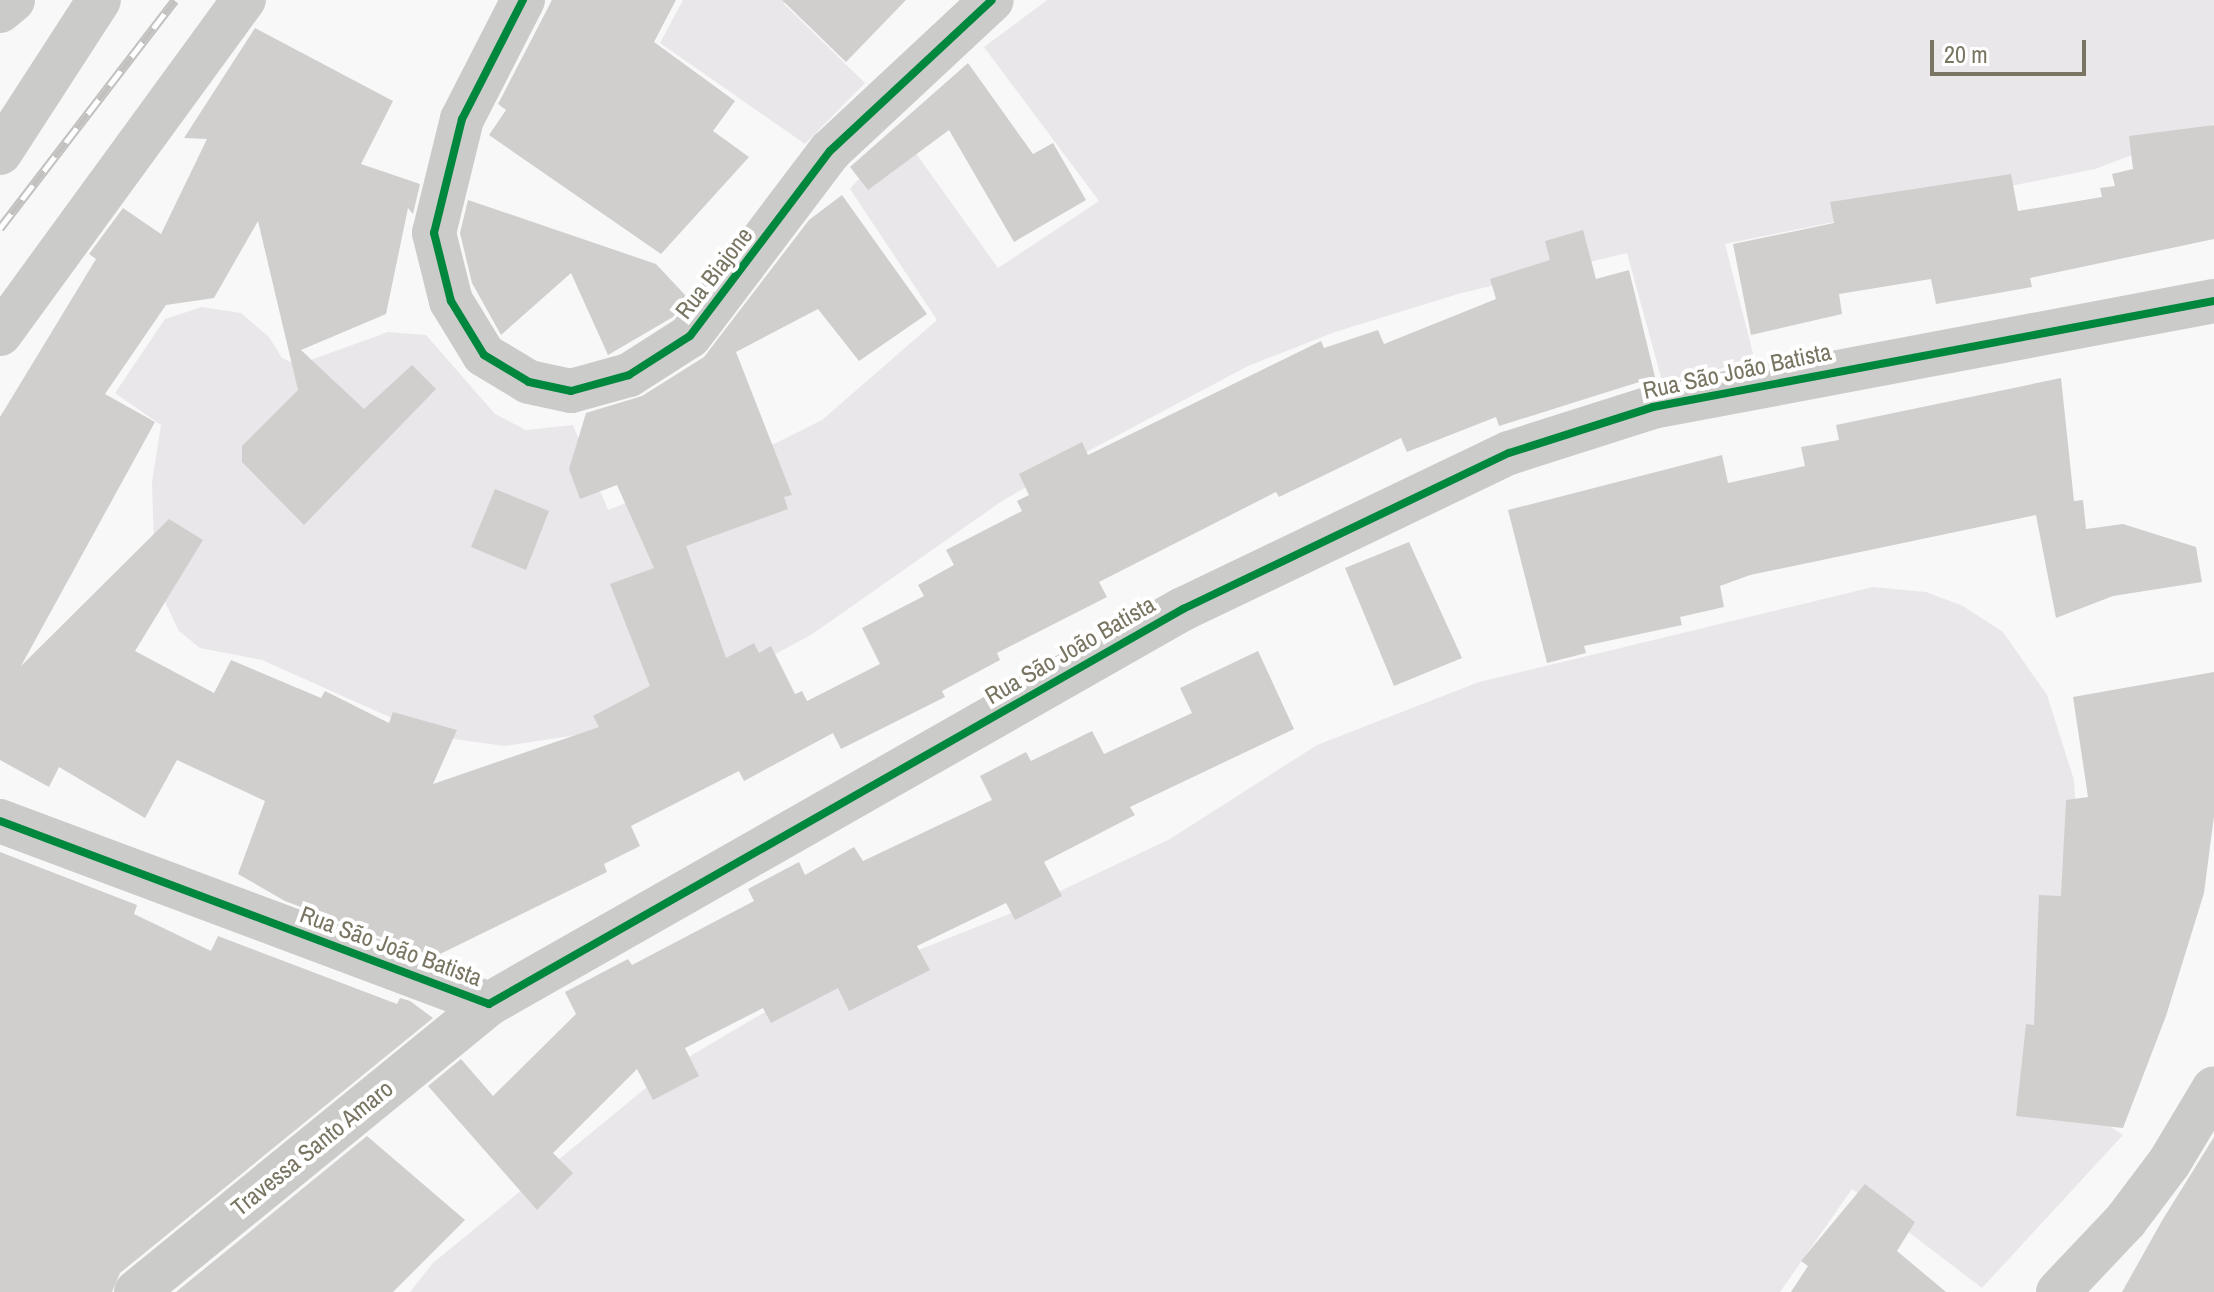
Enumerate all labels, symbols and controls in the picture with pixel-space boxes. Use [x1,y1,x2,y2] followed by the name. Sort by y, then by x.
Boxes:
[1934,24,2090,74] scale bar
[1944,38,1988,70] text: 20 m
[669,221,759,325] street label: Rua Biajone
[1640,337,1834,405] street label: Rua São João Batista
[980,590,1160,710] street label: Rua São João Batista
[296,900,486,992] street label: Rua São João Batista
[225,1074,399,1222] street label: Travessa Santo Amaro

